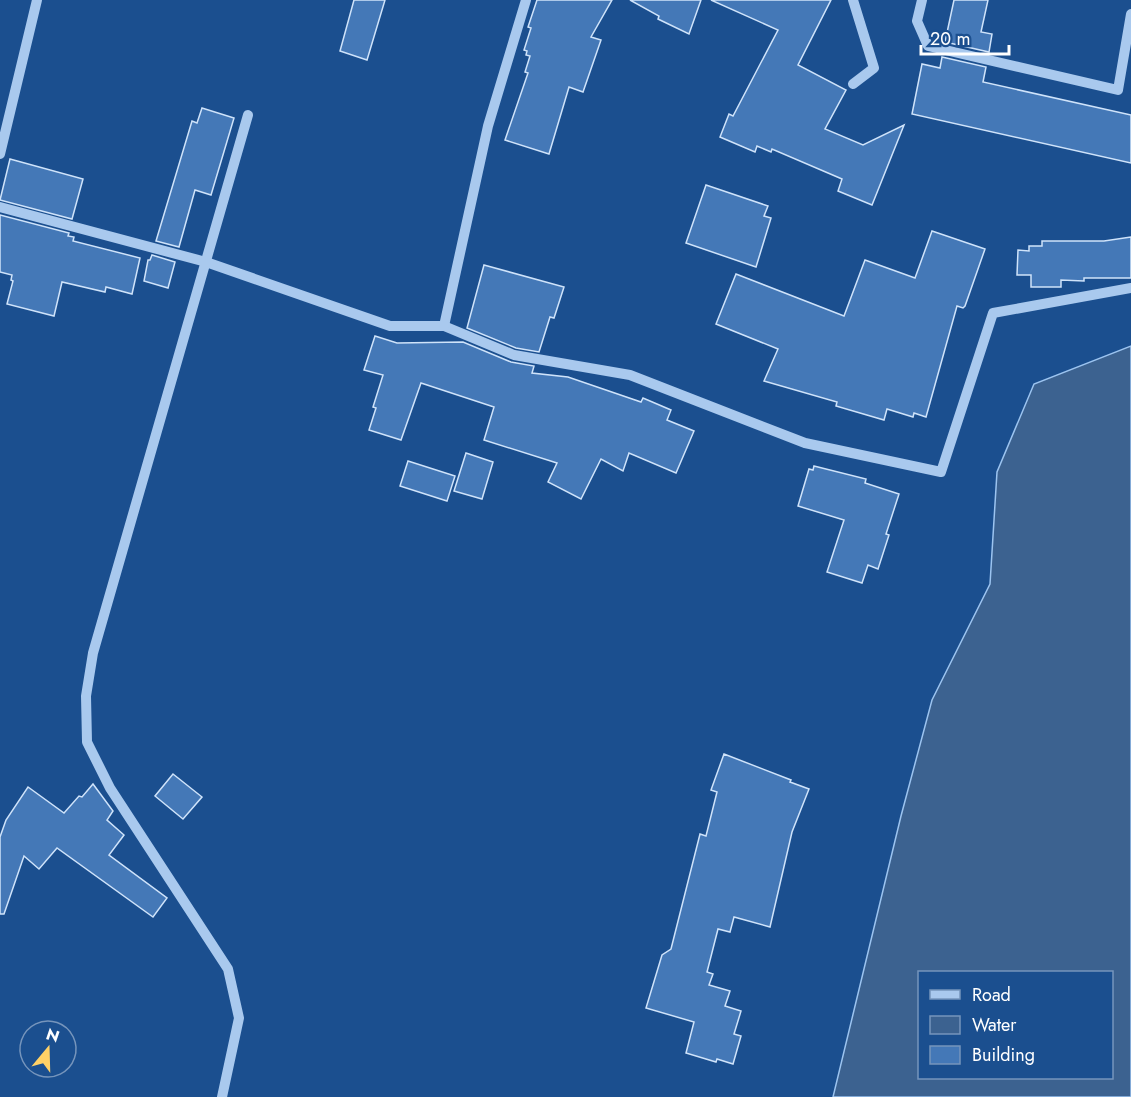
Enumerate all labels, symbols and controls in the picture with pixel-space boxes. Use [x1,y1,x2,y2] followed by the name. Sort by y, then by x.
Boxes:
[921,18,1010,56] scale bar
[930,26,970,52] text: 20 m
[918,971,1113,1079] legend
[972,982,1011,1008] text: Road
[972,1012,1017,1038] text: Water
[18,1019,78,1079] north arrow
[43,1022,62,1048] text: N
[972,1042,1035,1068] text: Building

